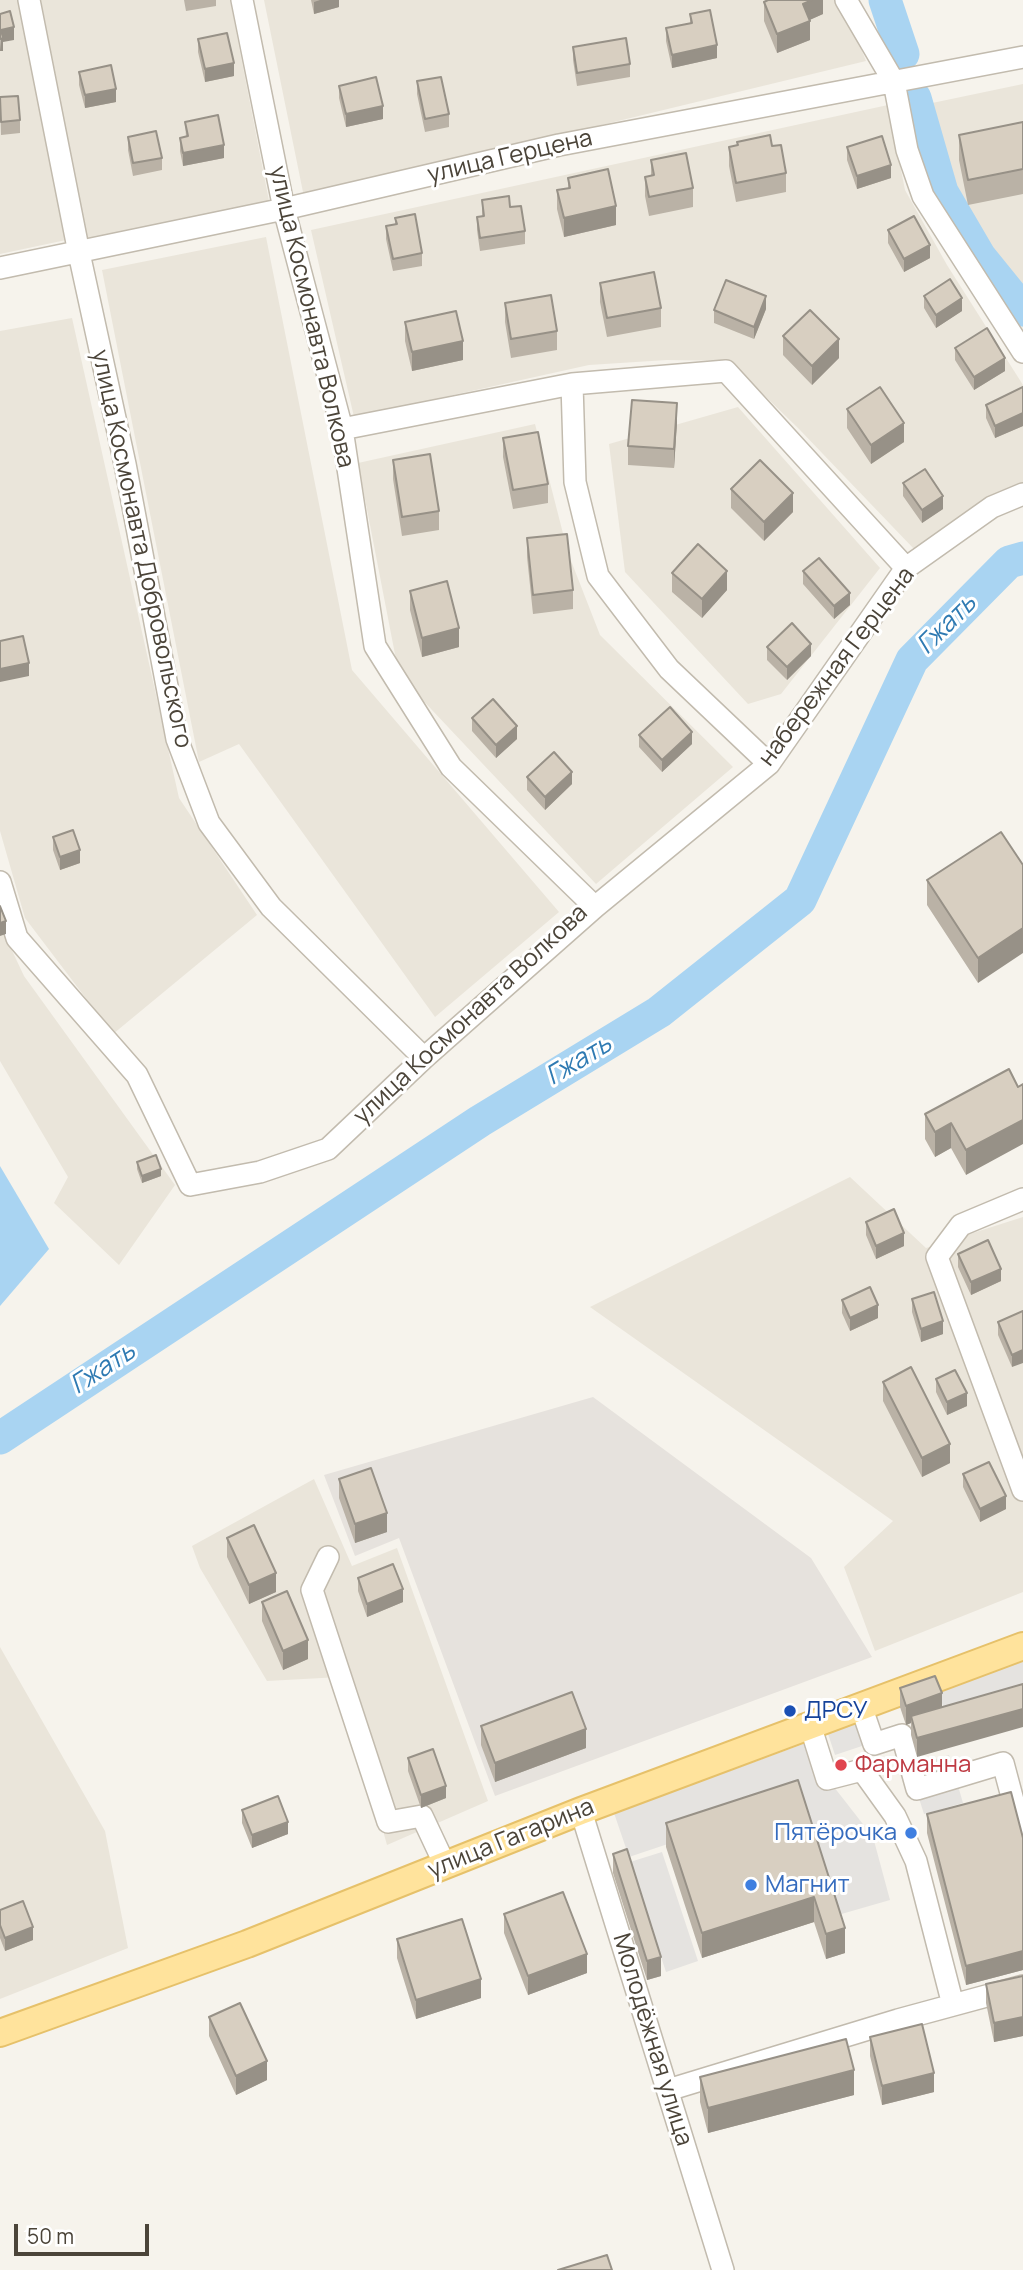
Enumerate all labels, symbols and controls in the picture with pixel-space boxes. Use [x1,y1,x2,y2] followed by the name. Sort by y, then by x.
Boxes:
[425,124,595,190] street label: улица Герцена
[262,163,360,471] street label: улица Космонавта Волкова
[85,347,197,751] street label: улица Космонавта Добровольского
[753,562,921,772] street label: набережная Герцена
[911,589,983,661] water label: Гжать
[348,899,594,1131] street label: улица Космонавта Волкова
[540,1029,618,1093] water label: Гжать
[65,1337,141,1401] water label: Гжать
[804,1697,868,1725] place label: ДРСУ
[782,1703,798,1719] marker: ДРСУ
[855,1751,971,1779] place label: Фарманна
[833,1757,849,1773] marker: Фарманна
[424,1793,598,1885] street label: улица Гагарина
[774,1819,897,1847] place label: Пятёрочка
[903,1825,919,1841] marker: Пятёрочка
[765,1871,850,1899] place label: Магнит
[743,1877,759,1893] marker: Магнит
[606,1930,698,2150] street label: Молодёжная улица
[18,2210,152,2254] scale bar
[27,2222,74,2250] text: 50 m

